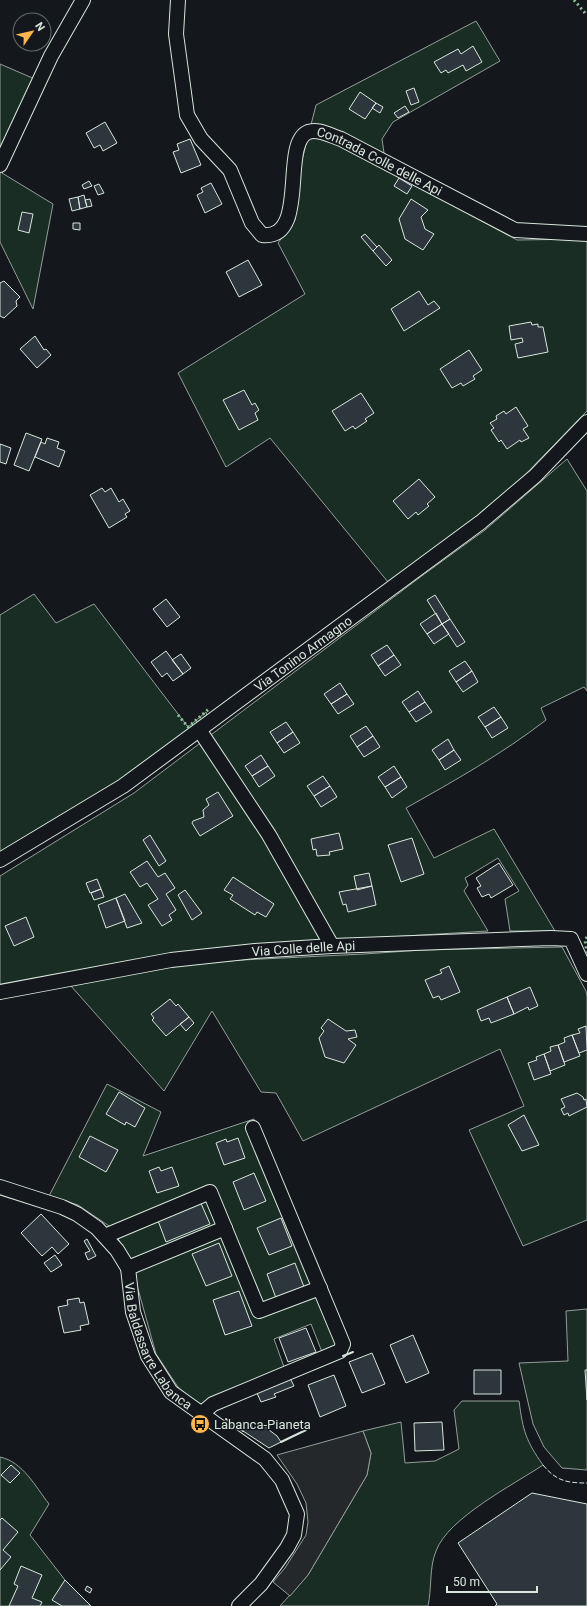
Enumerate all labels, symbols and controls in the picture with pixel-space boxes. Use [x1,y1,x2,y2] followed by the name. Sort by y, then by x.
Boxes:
[12,12,52,52] north arrow
[32,20,48,34] text: N
[315,124,445,198] street label: Contrada Colle delle Api
[251,612,355,694] street label: Via Tonino Armagno
[251,938,356,959] street label: Via Colle delle Api
[122,1281,195,1412] street label: Via Baldassarre Labanca
[189,1413,211,1435] bus stop icon: Labanca-Pianeta
[214,1417,311,1432] place label: Labanca-Pianeta
[447,1568,537,1594] scale bar
[453,1575,480,1589] text: 50 m

